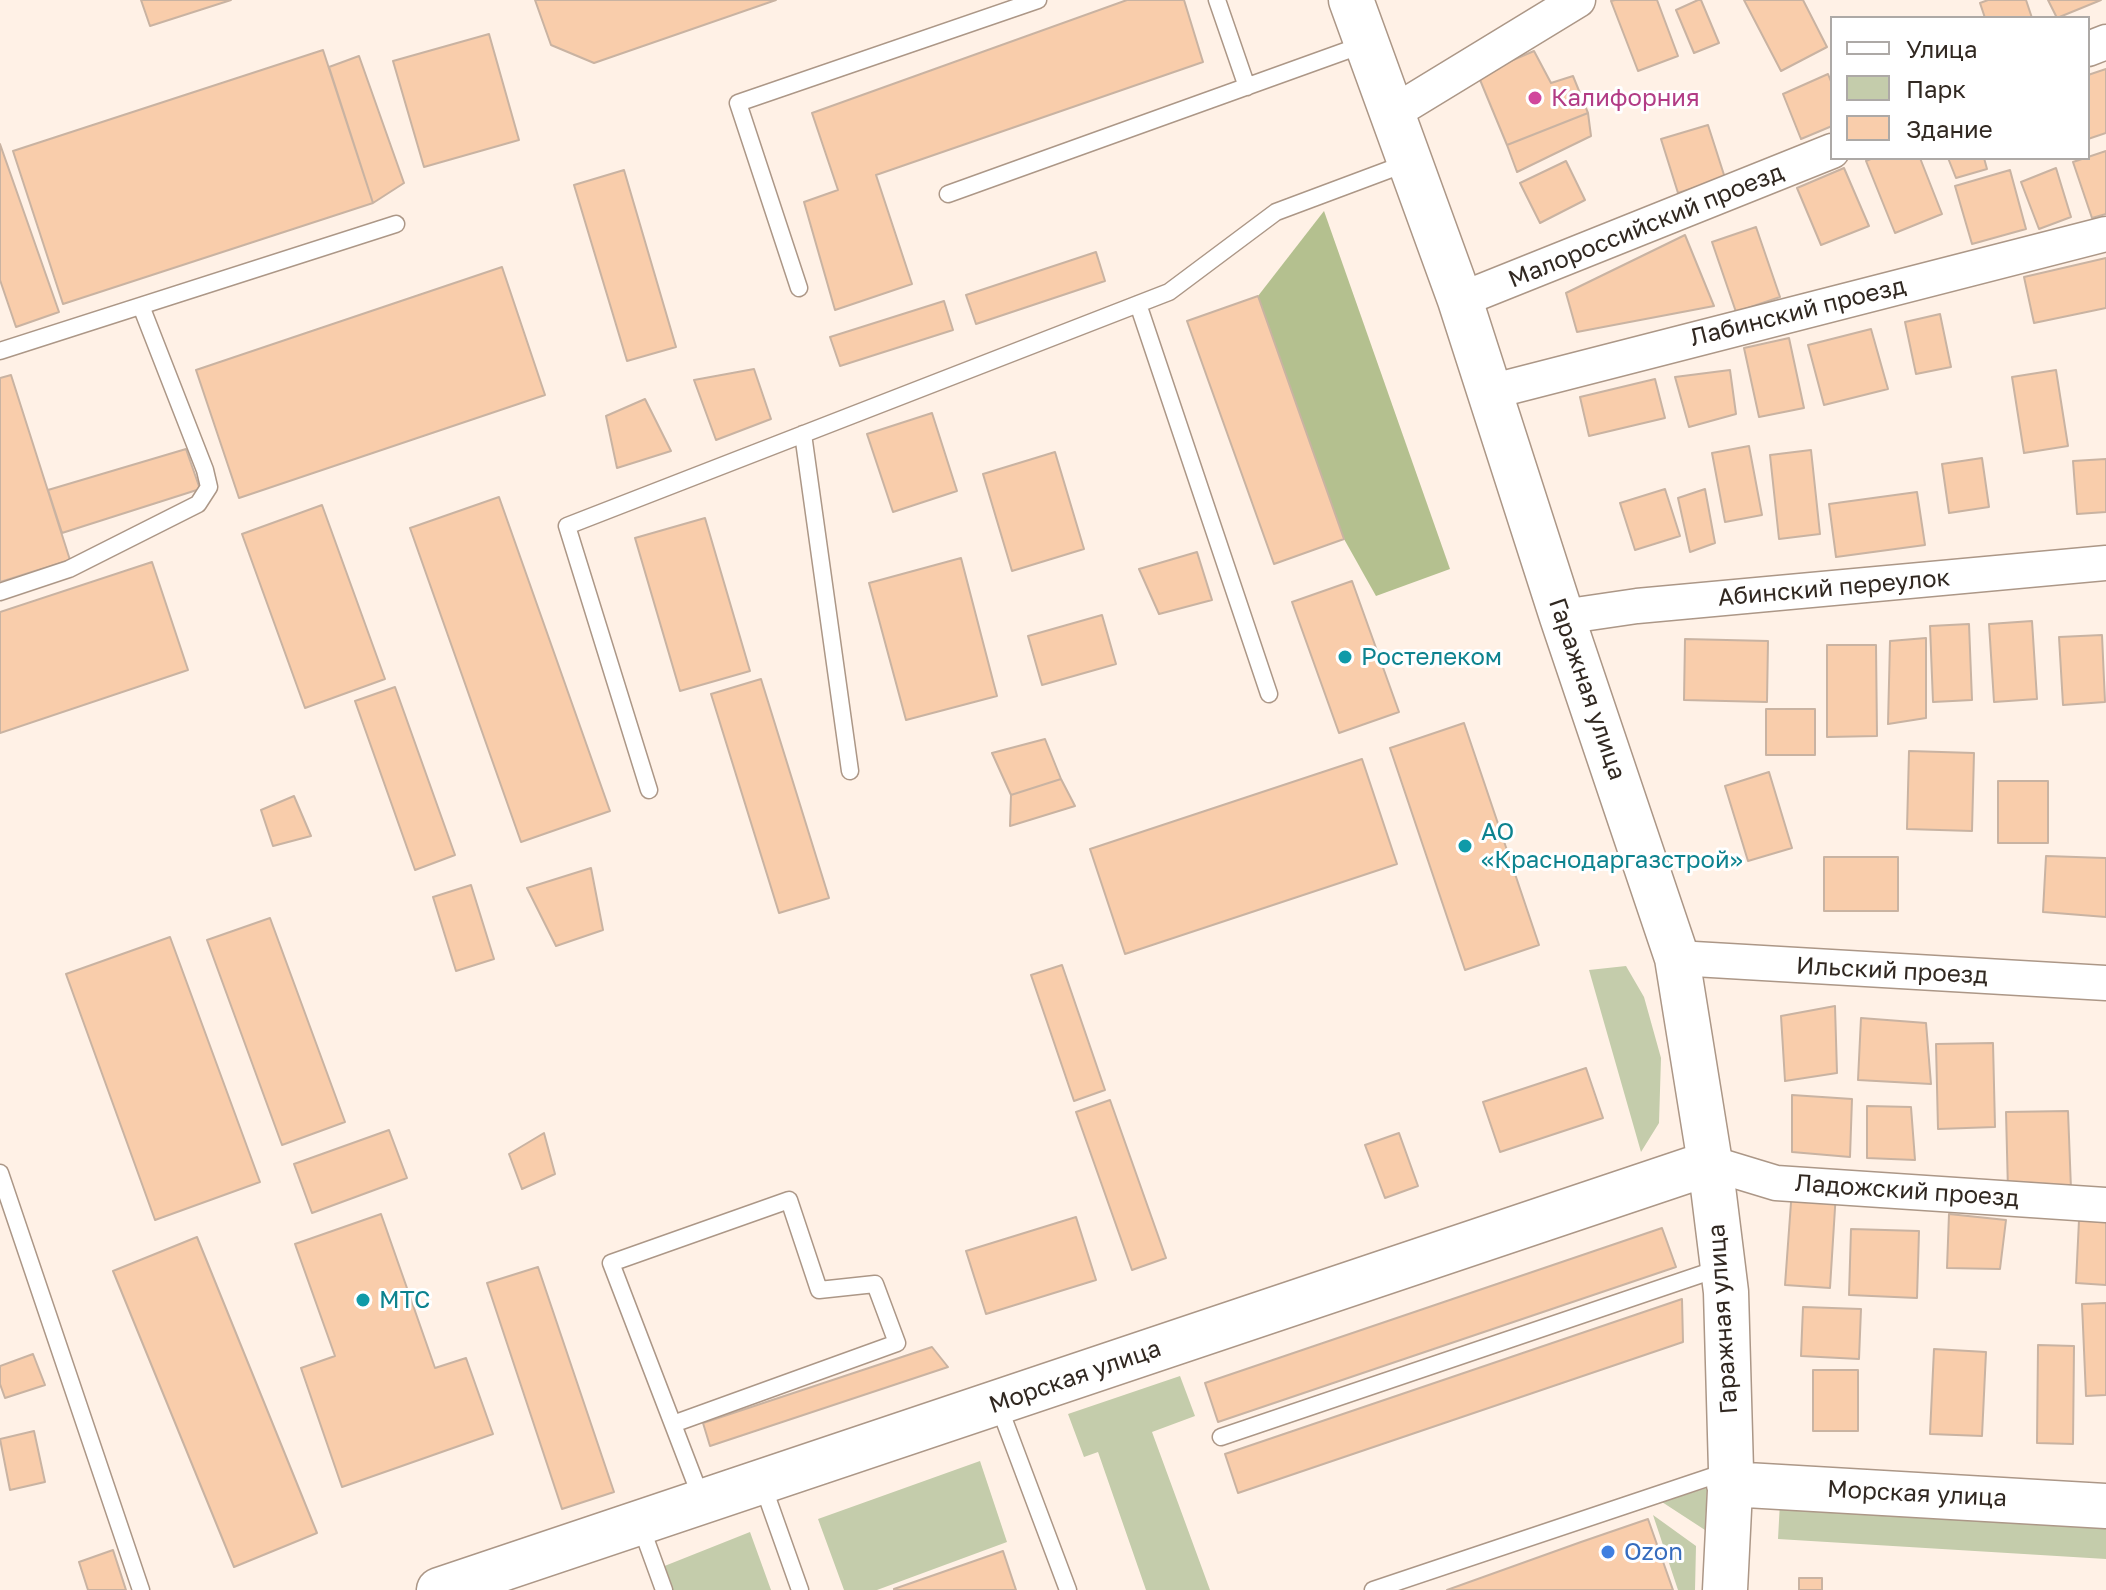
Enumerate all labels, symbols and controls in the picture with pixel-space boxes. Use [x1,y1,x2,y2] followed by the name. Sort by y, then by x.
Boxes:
[1830,16,2090,160] legend
[1906,34,1978,63] text: Улица
[1906,74,1966,103] text: Парк
[1551,84,1700,112] place label: Калифорния
[1526,89,1544,107] marker: Калифорния
[1906,114,1993,143] text: Здание
[1504,158,1788,294] street label: Малороссийский проезд
[1687,271,1909,353] street label: Лабинский проезд
[1717,563,1951,613] street label: Абинский переулок
[1542,594,1632,784] street label: Гаражная улица
[1361,643,1502,671] place label: Ростелеком
[1336,648,1354,666] marker: Ростелеком
[1481,818,1743,874] place label: АО «Краснодаргазстрой»
[1456,837,1474,855] marker: АО «Краснодаргазстрой»
[1795,952,1989,990] street label: Ильский проезд
[1794,1169,2020,1213] street label: Ладожский проезд
[1702,1223,1744,1415] street label: Гаражная улица
[379,1286,430,1314] place label: МТС
[354,1291,372,1309] marker: МТС
[985,1334,1165,1420] street label: Морская улица
[1826,1475,2008,1513] street label: Морская улица
[1624,1538,1683,1566] place label: Ozon
[1599,1543,1617,1561] marker: Ozon

